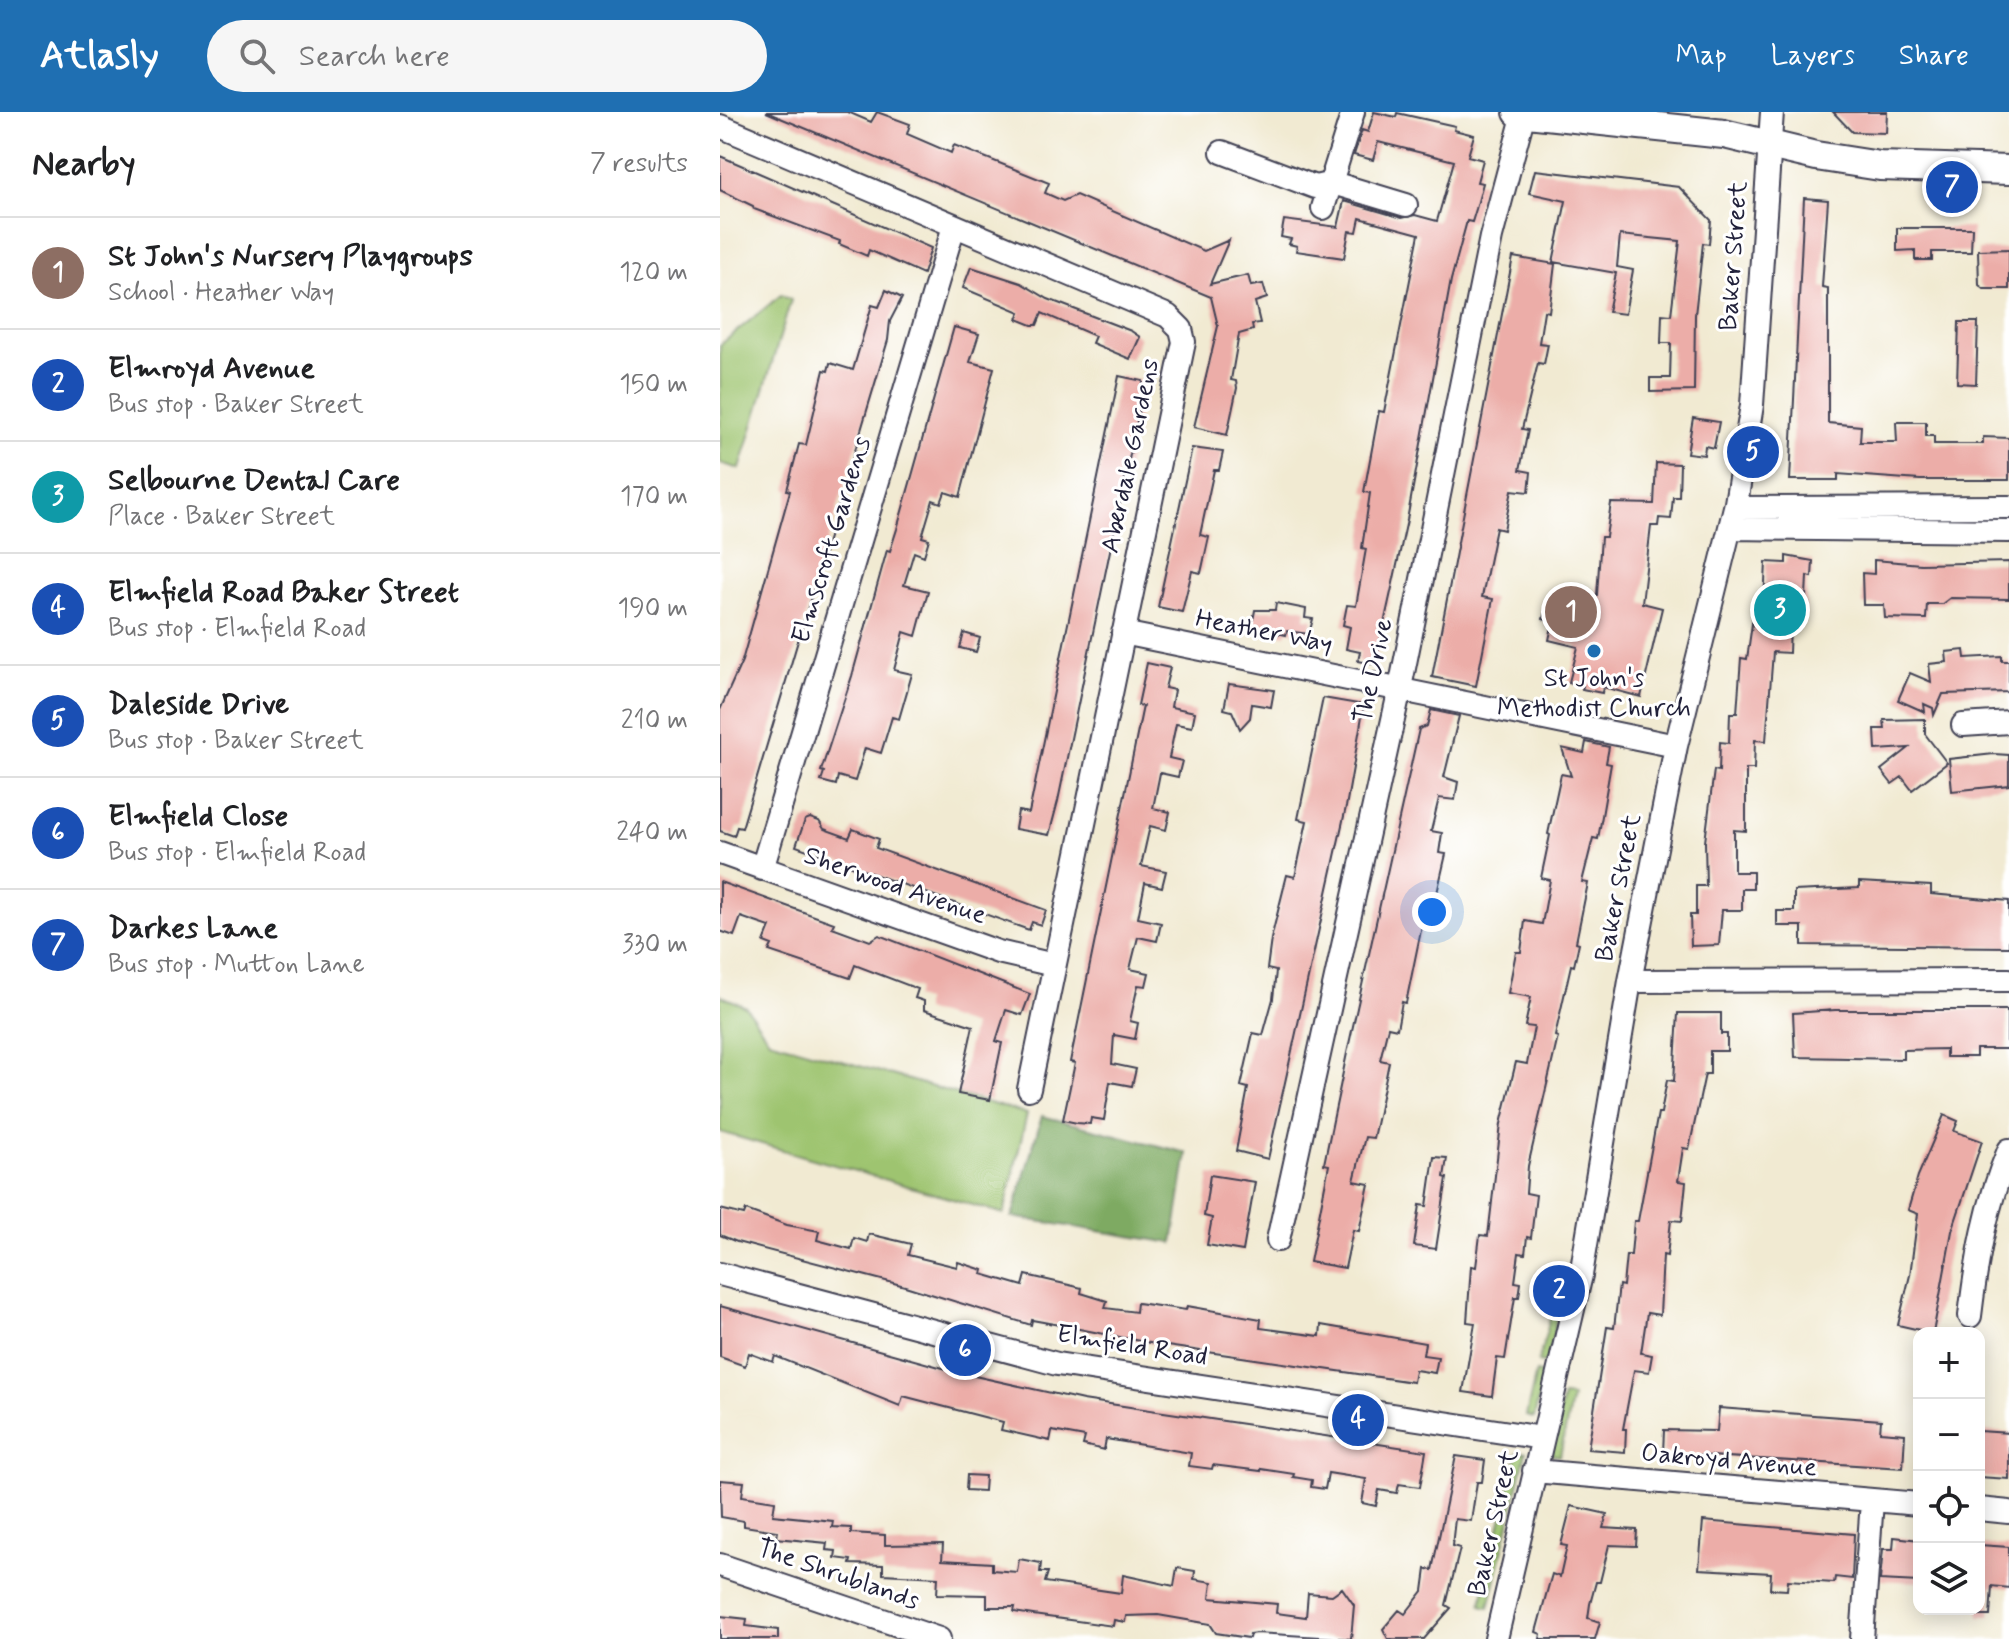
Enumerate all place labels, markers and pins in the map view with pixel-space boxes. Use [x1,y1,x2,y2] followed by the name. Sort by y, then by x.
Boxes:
[1926,157,1978,217] pin: 7
[1727,422,1779,482] pin: 5
[1754,580,1806,640] pin: 3
[1545,582,1597,642] pin: 1
[1585,642,1603,660] marker: St John's Methodist Church
[1497,662,1691,726] place label: St John's Methodist Church
[1533,1261,1585,1321] pin: 2
[939,1320,991,1380] pin: 6
[1332,1390,1384,1450] pin: 4

